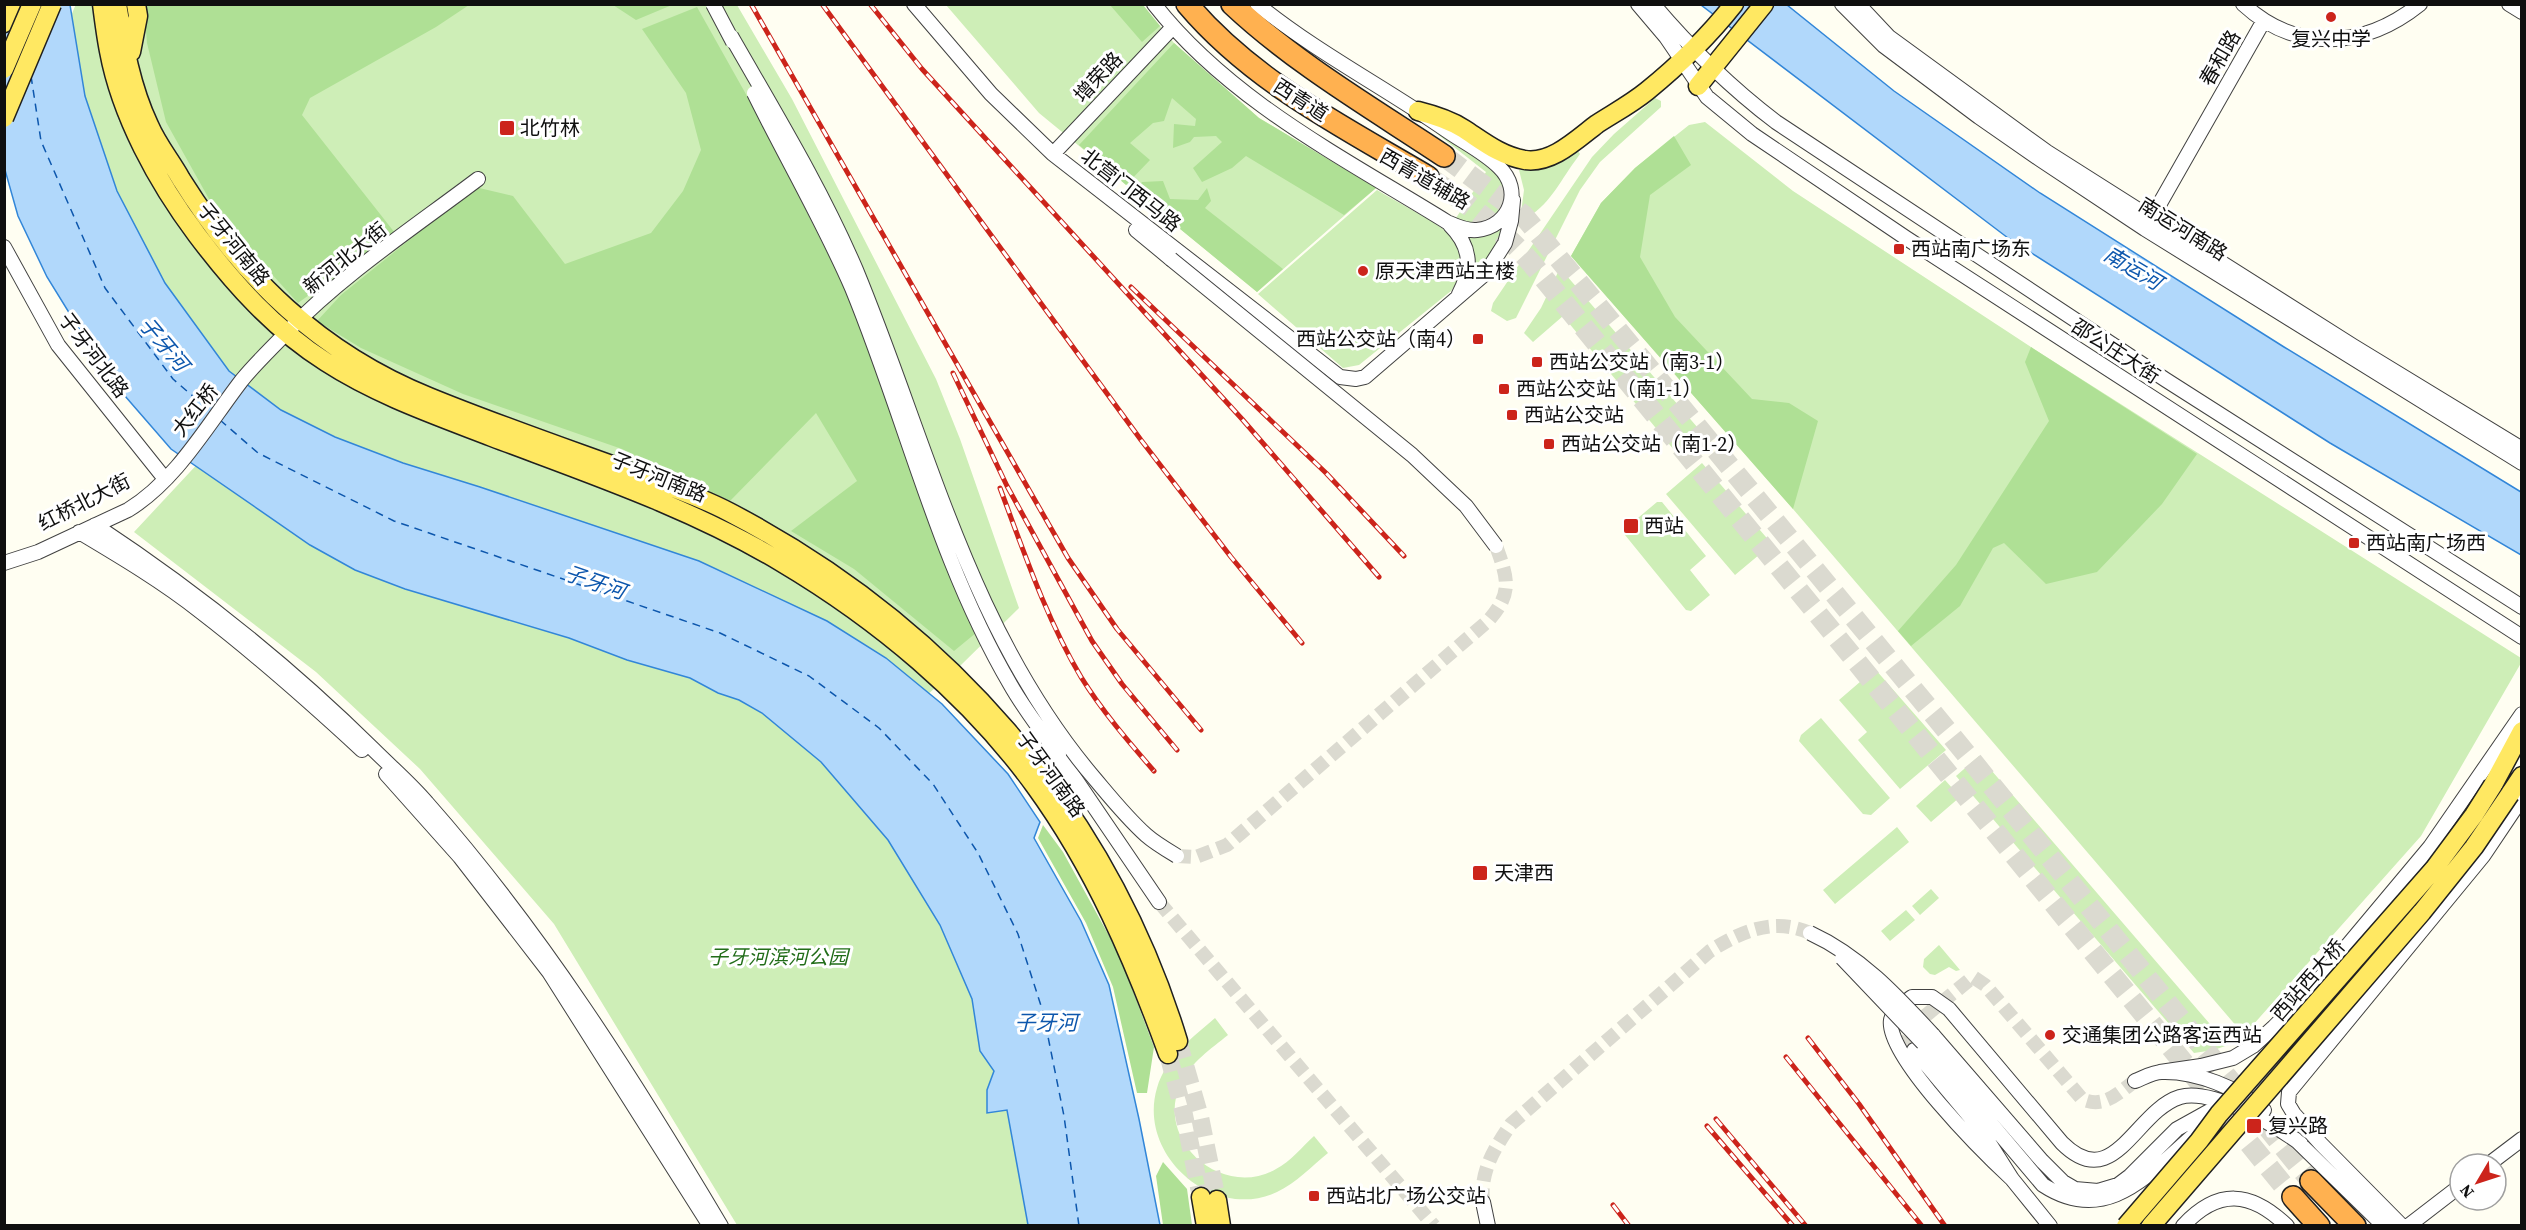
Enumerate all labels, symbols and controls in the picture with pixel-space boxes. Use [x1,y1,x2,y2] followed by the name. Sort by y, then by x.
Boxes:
[2324,10,2338,24] marker: 复兴中学
[2193,25,2247,91] street label: 春和路
[2291,25,2371,53] place label: 复兴中学
[1067,46,1129,108] street label: 增荣路
[1268,72,1334,128] street label: 西青道
[520,114,580,142] place label: 北竹林
[498,119,516,137] marker: 北竹林
[1075,142,1187,238] street label: 北营门西马路
[1375,142,1475,216] street label: 西青道辅路
[2133,191,2233,267] street label: 南运河南路
[192,196,276,292] street label: 子牙河南路
[297,216,393,300] street label: 新河北大街
[1911,235,2031,263] place label: 西站南广场东
[2099,239,2171,299] water label: 南运河
[1892,242,1906,256] marker: 西站南广场东
[1375,257,1515,285] place label: 原天津西站主楼
[1356,264,1370,278] marker: 原天津西站主楼
[53,307,135,403] street label: 子牙河北路
[133,311,198,381] water label: 子牙河
[2066,312,2166,390] street label: 邵公庄大街
[1296,325,1466,353] place label: 西站公交站（南4）
[1471,332,1485,346] marker: 西站公交站（南4）
[1549,348,1735,376] place label: 西站公交站（南3-1）
[1530,355,1544,369] marker: 西站公交站（南3-1）
[1516,375,1702,403] place label: 西站公交站（南1-1）
[165,378,225,442] street label: 大红桥
[1497,382,1511,396] marker: 西站公交站（南1-1）
[1524,401,1624,429] place label: 西站公交站
[1505,408,1519,422] marker: 西站公交站
[1561,430,1747,458] place label: 西站公交站（南1-2）
[1542,437,1556,451] marker: 西站公交站（南1-2）
[607,445,711,509] street label: 子牙河南路
[33,467,135,537] street label: 红桥北大街
[1644,512,1684,540] place label: 西站
[1622,517,1640,535] marker: 西站
[2366,529,2486,557] place label: 西站南广场西
[2347,536,2361,550] marker: 西站南广场西
[560,558,633,607] water label: 子牙河
[1010,725,1092,823] street label: 子牙河南路
[1494,859,1554,887] place label: 天津西
[1471,864,1489,882] marker: 天津西
[2265,933,2351,1027] street label: 西站西大桥
[708,943,851,971] park label: 子牙河滨河公园
[1015,1008,1081,1037] water label: 子牙河
[2062,1021,2262,1049] place label: 交通集团公路客运西站
[2043,1028,2057,1042] marker: 交通集团公路客运西站
[2268,1112,2328,1140] place label: 复兴路
[2245,1117,2263,1135] marker: 复兴路
[2448,1152,2508,1212] north arrow
[2454,1180,2479,1203] text: N
[1326,1182,1486,1210] place label: 西站北广场公交站
[1307,1189,1321,1203] marker: 西站北广场公交站

